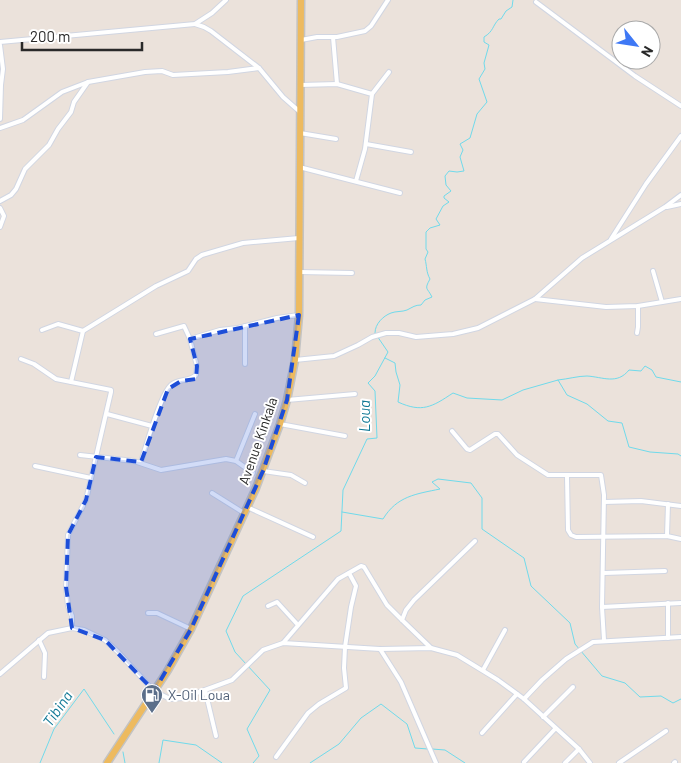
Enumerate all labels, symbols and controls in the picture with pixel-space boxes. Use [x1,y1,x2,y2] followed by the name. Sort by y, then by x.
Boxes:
[22,20,142,52] scale bar
[611,20,661,70] north arrow
[30,27,70,45] text: 200 m
[638,43,657,60] text: N
[235,395,280,487] street label: Avenue Kinkala
[355,400,373,432] water label: Loua
[140,683,164,714] fuel station icon: X-Oil Loua
[168,686,230,703] place label: X-Oil Loua
[39,687,76,730] water label: Tibina

